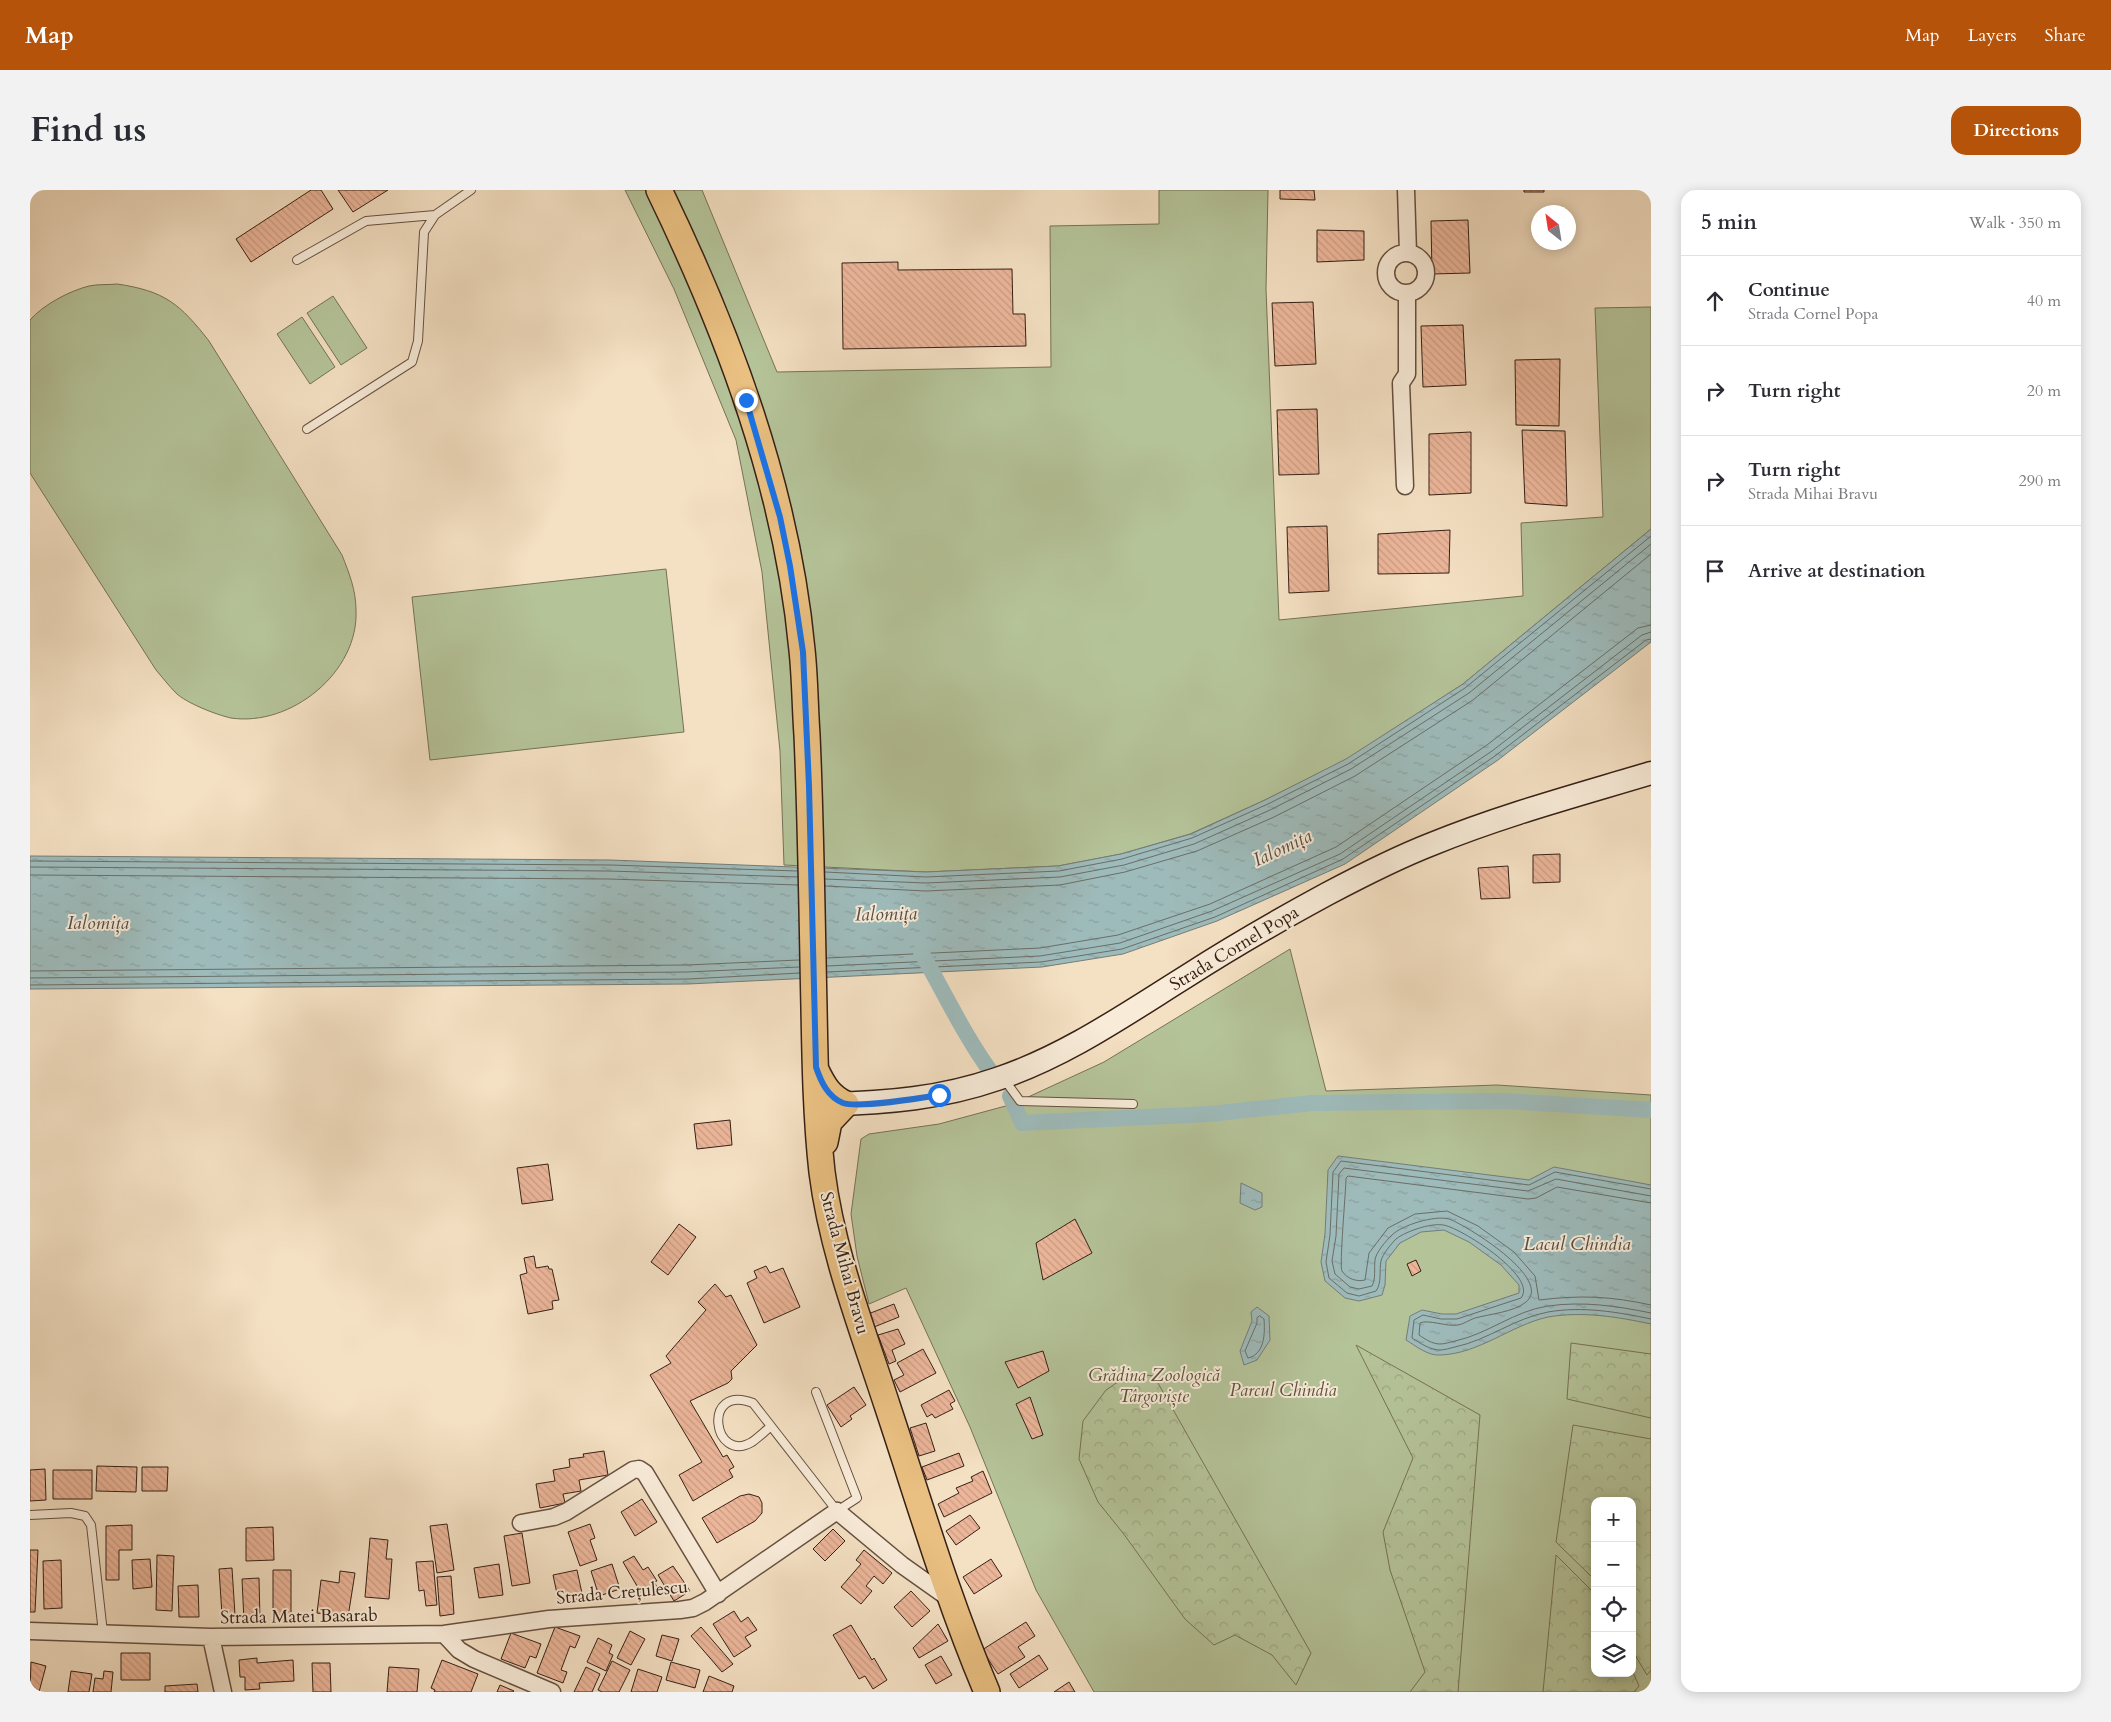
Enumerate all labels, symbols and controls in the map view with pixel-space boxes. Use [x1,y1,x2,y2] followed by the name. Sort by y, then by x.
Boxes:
[25,19,74,52] text: Map
[1905,23,1940,48] text: Map
[1968,23,2017,48] text: Layers
[2045,23,2086,48] text: Share
[30,106,146,154] text: Find us
[1951,106,2081,155] button: Directions
[1531,205,1576,250] north arrow
[1701,208,1757,237] text: 5 min
[1969,212,2061,234] text: Walk · 350 m
[1748,277,1830,303] text: Continue
[1701,287,1729,315] icon: ahead
[2027,290,2061,312] text: 40 m
[1748,303,1879,325] text: Strada Cornel Popa
[1701,377,1729,405] icon: right
[1748,378,1840,404] text: Turn right
[2027,380,2061,402] text: 20 m
[735,389,758,412] route end
[1748,457,1840,483] text: Turn right
[1701,467,1729,495] icon: right
[2019,470,2061,492] text: 290 m
[1748,483,1878,505] text: Strada Mihai Bravu
[1701,557,1729,585] icon: arrive
[1748,558,1925,584] text: Arrive at destination
[1249,823,1317,873] water label: Ialomița
[855,900,918,928] water label: Ialomița
[1165,900,1304,997] street label: Strada Cornel Popa
[67,910,130,936] water label: Ialomița
[928,1084,951,1107] route start
[814,1189,876,1337] street label: Strada Mihai Bravu
[1523,1231,1631,1257] water label: Lacul Chindia
[1088,1363,1221,1409] park label: Grădina Zoologică Târgoviște
[1229,1378,1337,1403] park label: Parcul Chindia
[1591,1497,1636,1677] map controls
[1591,1497,1636,1542] button: +
[1591,1542,1636,1587] button: −
[555,1574,689,1611] street label: Strada Crețulescu
[1591,1587,1636,1632] button: locate
[220,1603,378,1630] street label: Strada Matei Basarab
[1591,1632,1636,1677] button: layers

